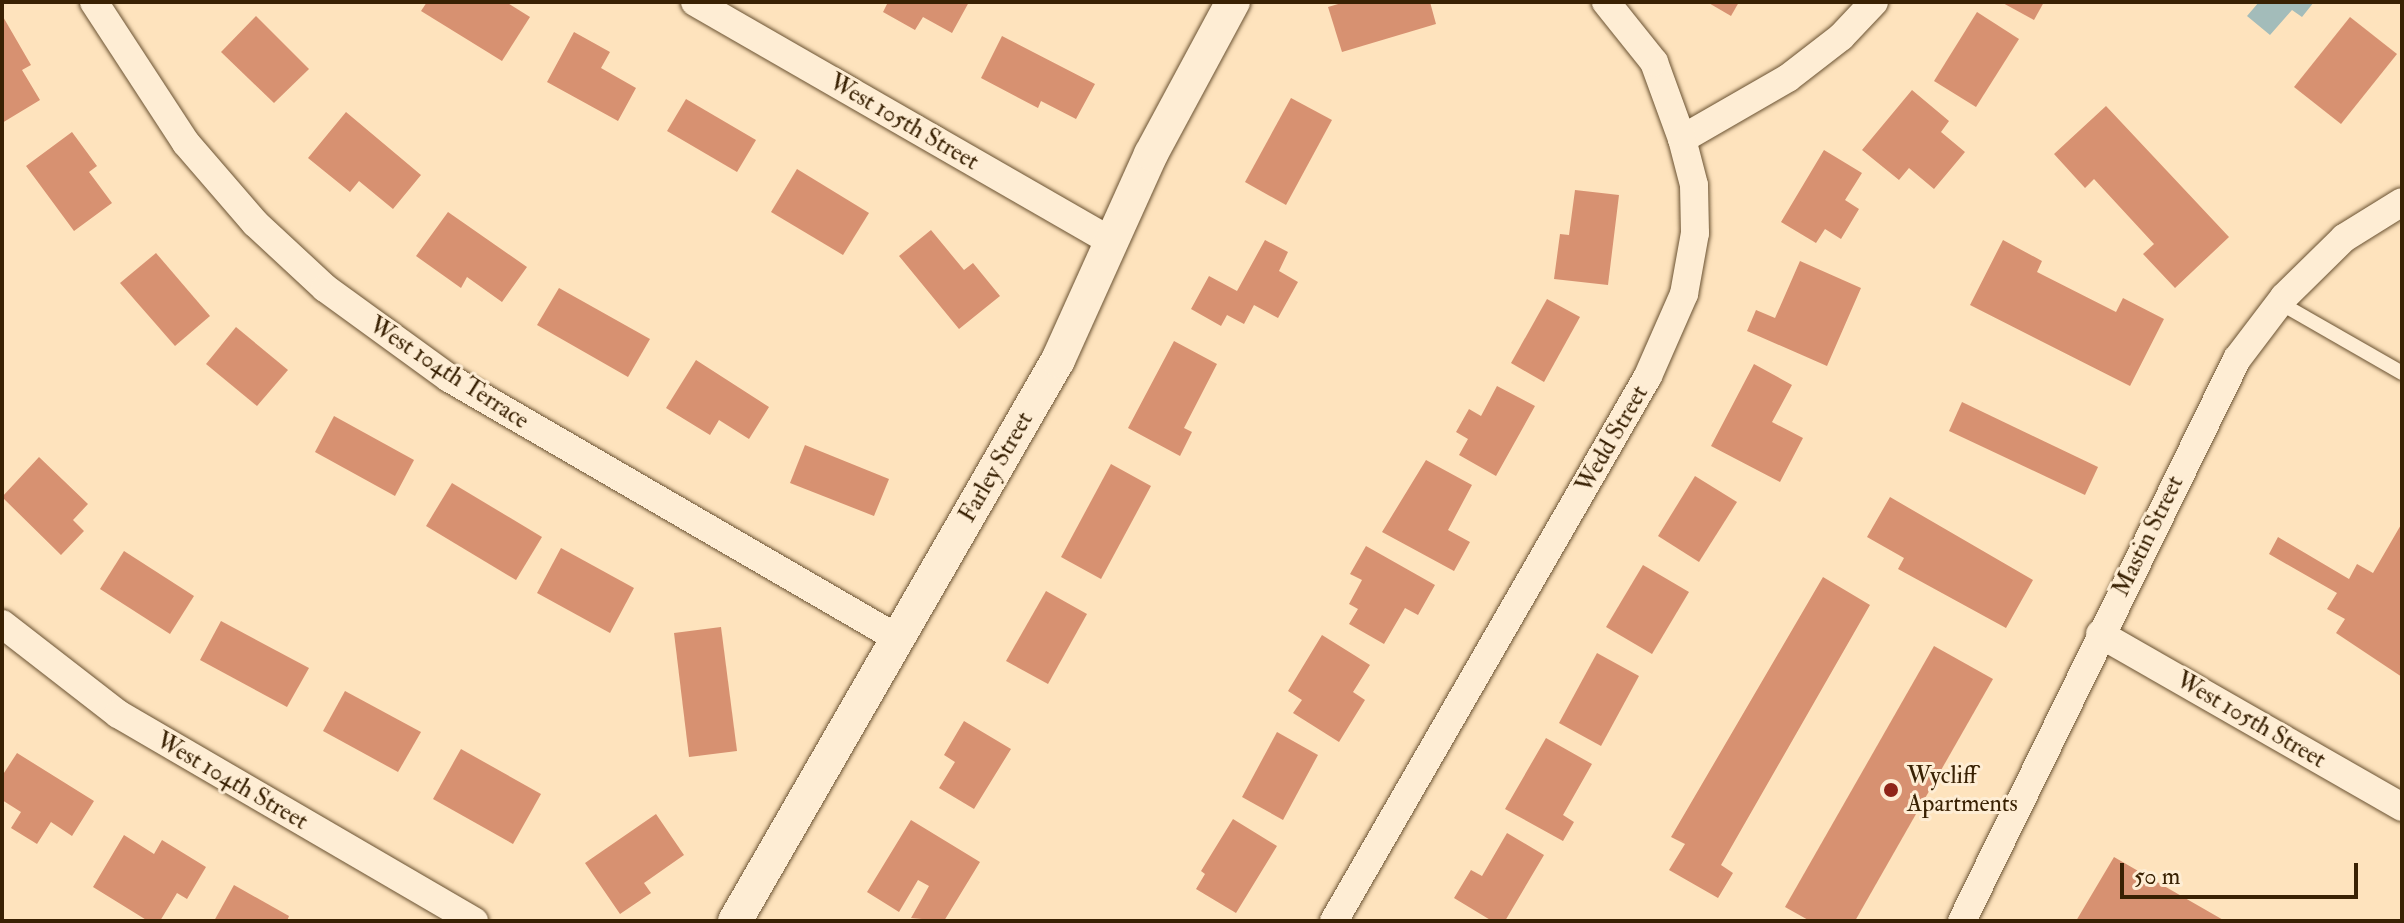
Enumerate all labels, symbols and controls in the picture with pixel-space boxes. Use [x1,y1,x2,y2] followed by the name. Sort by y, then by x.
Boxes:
[824,68,984,176] street label: West 105th Street
[364,311,534,435] street label: West 104th Terrace
[1570,380,1654,498] street label: Wedd Street
[953,407,1039,527] street label: Farley Street
[2106,471,2190,601] street label: Mastin Street
[2171,666,2331,774] street label: West 105th Street
[151,726,313,836] street label: West 104th Street
[1907,762,2018,818] place label: Wycliff Apartments
[1882,781,1900,799] marker: Wycliff Apartments
[2124,847,2362,897] scale bar
[2134,861,2180,892] text: 50 m

